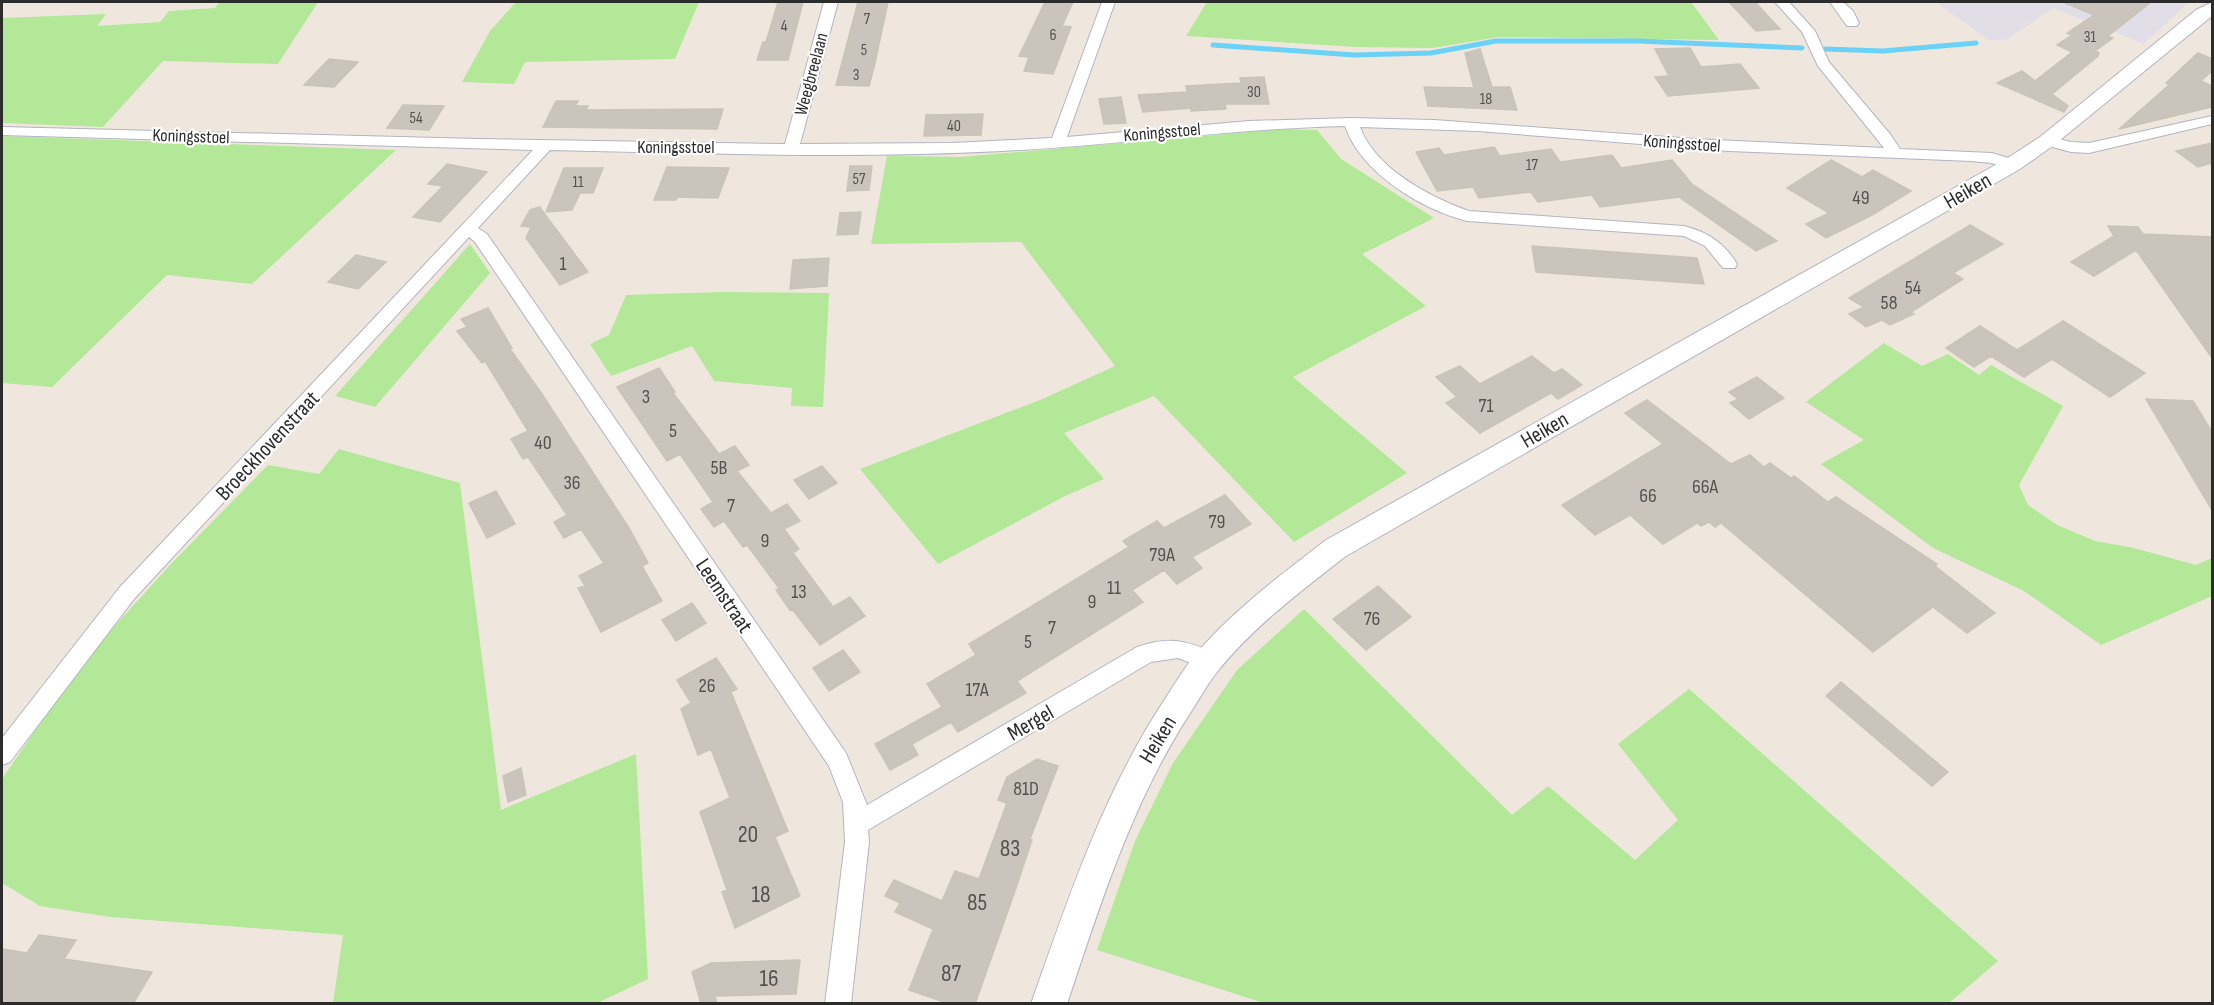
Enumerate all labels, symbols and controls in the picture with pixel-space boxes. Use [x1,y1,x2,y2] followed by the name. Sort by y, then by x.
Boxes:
[864,10,871,29] house number: 7
[781,17,788,36] house number: 4
[1049,26,1057,45] house number: 6
[2084,28,2097,47] house number: 31
[790,30,833,118] street label: Weegbreelaan
[861,41,867,60] house number: 5
[853,66,859,85] house number: 3
[1247,83,1261,102] house number: 30
[1480,90,1492,109] house number: 18
[409,109,423,128] house number: 54
[947,117,961,136] house number: 40
[1123,119,1201,146] street label: Koningsstoel
[152,125,230,148] street label: Koningsstoel
[1643,130,1721,157] street label: Koningsstoel
[637,137,715,158] street label: Koningsstoel
[1526,156,1539,175] house number: 17
[1939,167,1996,216] street label: Heiken
[853,170,866,189] house number: 57
[572,173,584,192] house number: 11
[1852,186,1870,210] house number: 49
[560,252,567,276] house number: 1
[1905,276,1921,300] house number: 54
[1881,291,1897,315] house number: 58
[210,385,326,506] street label: Broeckhovenstraat
[642,385,650,409] house number: 3
[1478,394,1494,418] house number: 71
[1516,406,1573,455] street label: Heiken
[669,419,677,443] house number: 5
[534,431,552,455] house number: 40
[711,456,728,480] house number: 5B
[563,471,581,495] house number: 36
[1692,475,1718,499] house number: 66A
[1639,484,1657,508] house number: 66
[727,494,735,518] house number: 7
[1209,510,1225,534] house number: 79
[761,529,769,553] house number: 9
[1149,543,1175,567] house number: 79A
[689,553,759,638] street label: Leemstraat
[1107,576,1121,600] house number: 11
[791,580,807,604] house number: 13
[1088,590,1096,614] house number: 9
[1364,607,1380,631] house number: 76
[1048,616,1056,640] house number: 7
[1024,630,1032,654] house number: 5
[699,674,716,698] house number: 26
[965,678,989,702] house number: 17A
[1003,699,1059,747] street label: Mergel
[1134,711,1183,768] street label: Heiken
[1013,777,1039,801] house number: 81D
[738,820,758,849] house number: 20
[1000,834,1020,863] house number: 83
[752,880,770,909] house number: 18
[967,888,987,917] house number: 85
[941,959,961,988] house number: 87
[760,964,778,993] house number: 16

